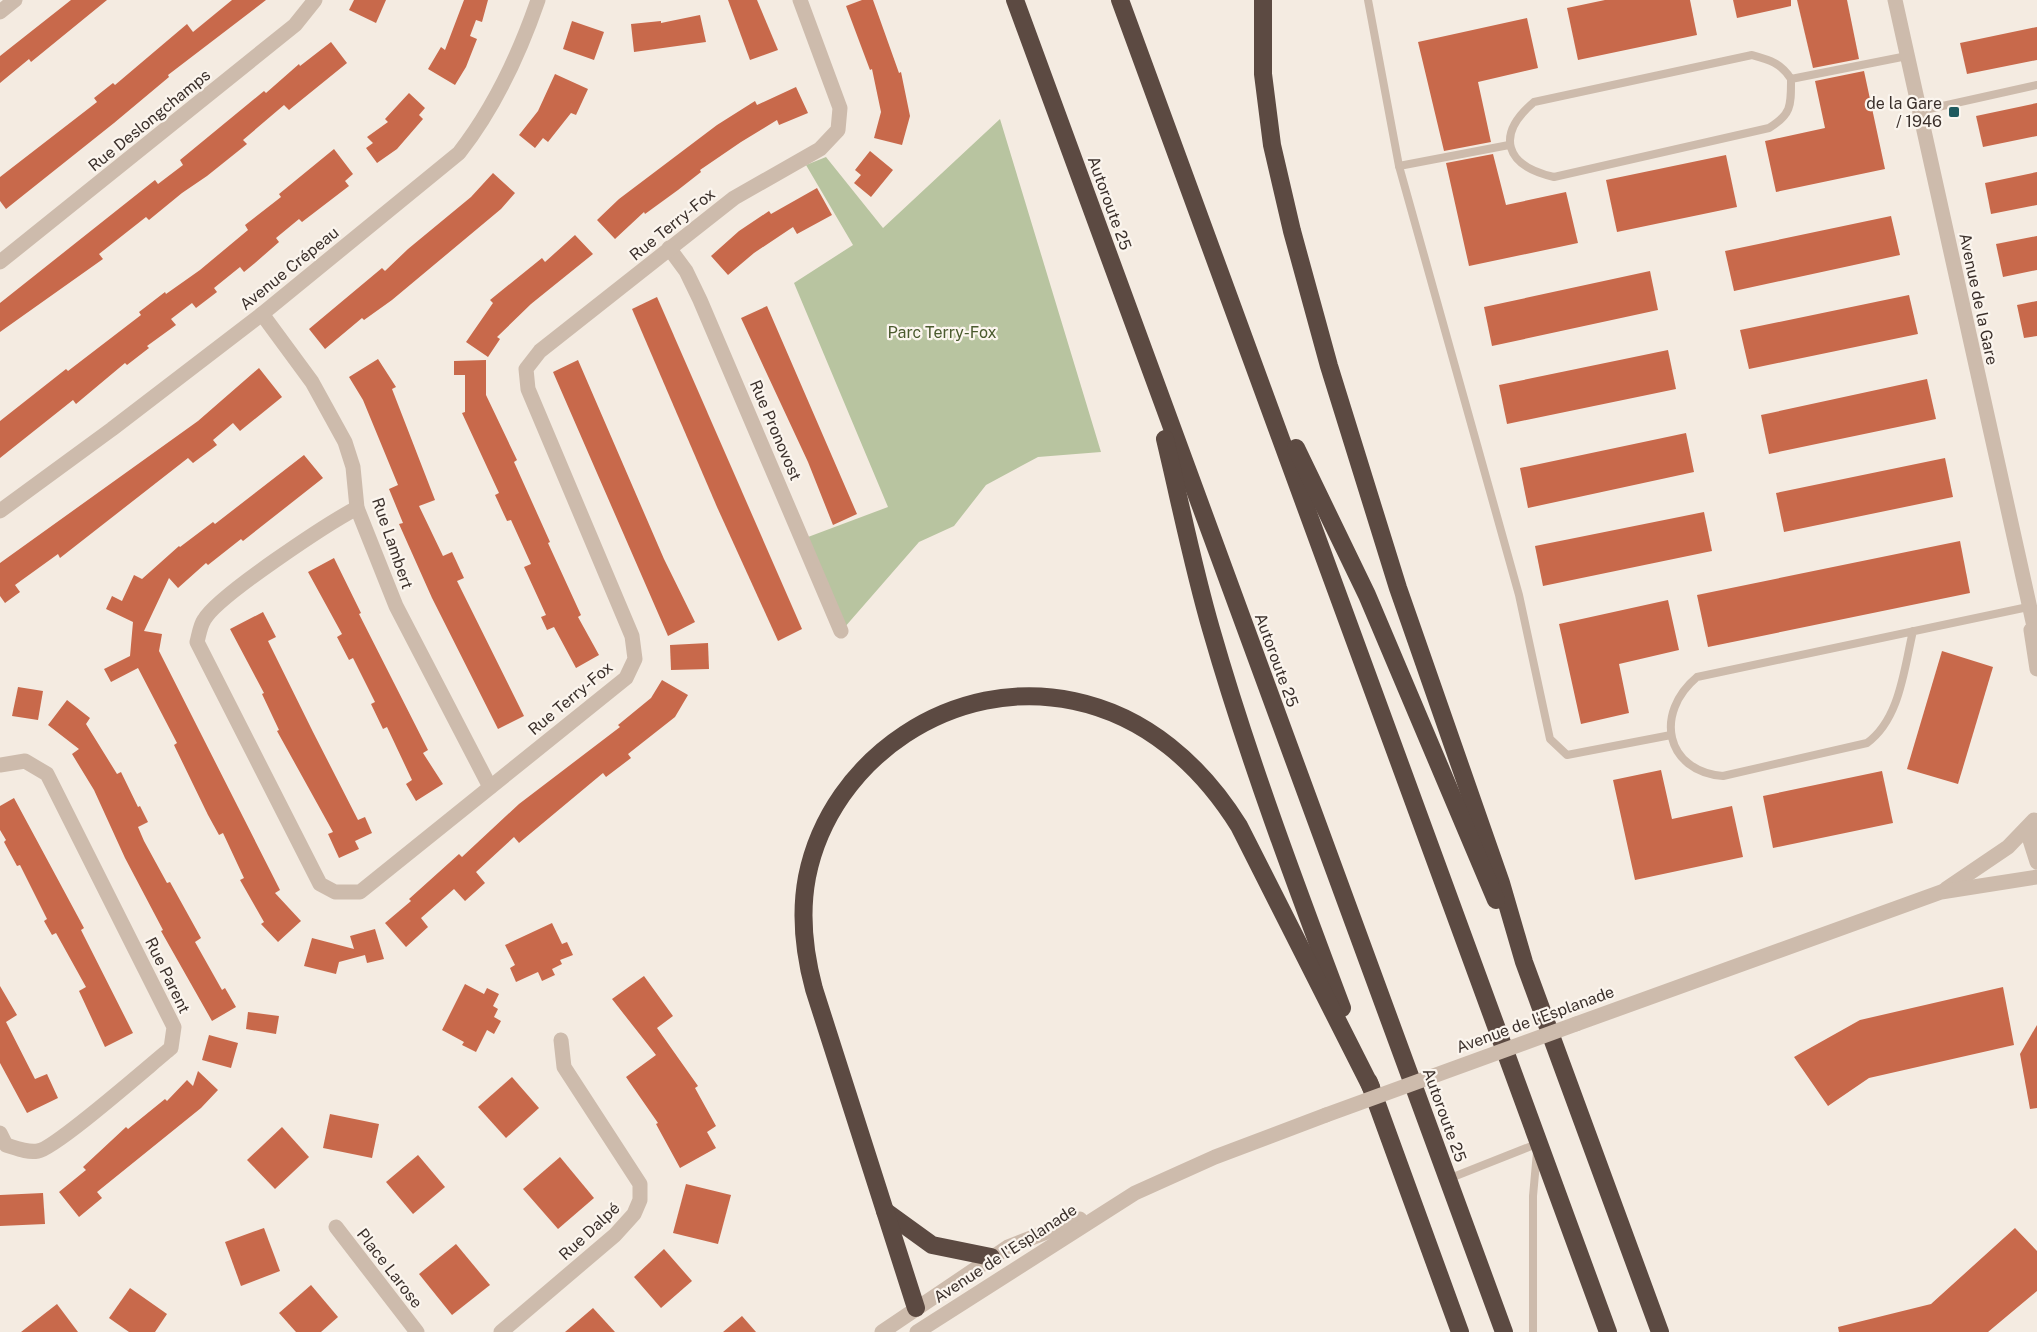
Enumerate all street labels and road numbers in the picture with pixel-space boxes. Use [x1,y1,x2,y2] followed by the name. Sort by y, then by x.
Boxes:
[84,65,214,175] street label: Rue Deslongchamps
[1084,154,1135,253] street label: Autoroute 25
[626,184,719,265] street label: Rue Terry-Fox
[236,223,343,314] street label: Avenue Crépeau
[1955,232,2002,367] street label: Avenue de la Gare
[746,377,805,483] street label: Rue Pronovost
[368,495,417,591] street label: Rue Lambert
[1251,611,1302,710] street label: Autoroute 25
[524,658,616,739] street label: Rue Terry-Fox
[141,934,194,1016] street label: Rue Parent
[1454,982,1617,1057] street label: Avenue de l'Esplanade
[1419,1066,1470,1165] street label: Autoroute 25
[555,1198,624,1264] street label: Rue Dalpé
[930,1200,1080,1307] street label: Avenue de l'Esplanade
[353,1225,426,1312] street label: Place Larose

